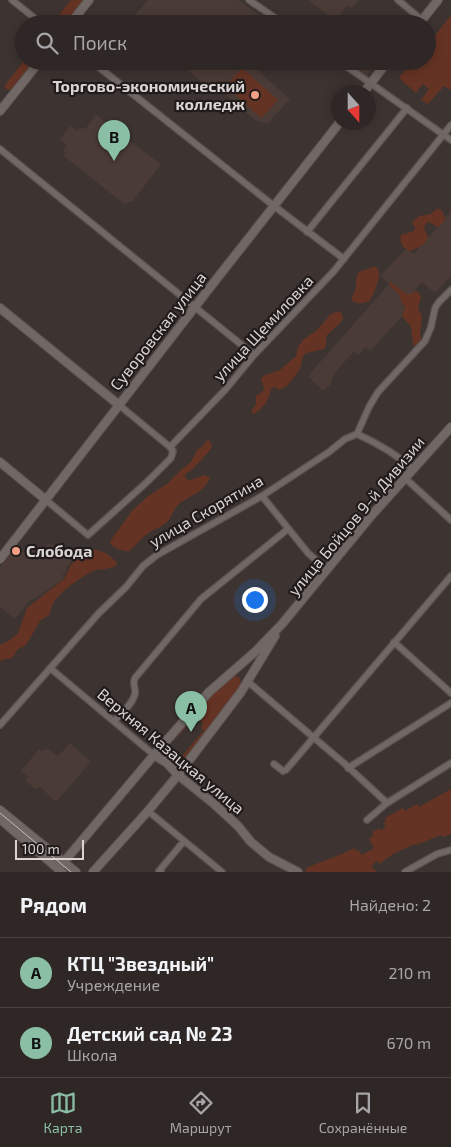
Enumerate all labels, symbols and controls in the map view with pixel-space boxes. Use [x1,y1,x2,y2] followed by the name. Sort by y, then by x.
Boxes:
[15,15,436,70] search box
[33,29,61,57] icon: search
[73,31,127,54] text: Поиск
[53,76,245,113] place label: Торгово-экономический колледж
[331,85,376,130] north arrow
[249,89,261,101] marker: Торгово-экономический колледж
[98,120,130,161] pin: B
[105,268,211,394] street label: Суворовская улица
[209,271,317,385] street label: улица Щемиловка
[283,432,429,600] street label: улица Бойцов 9-й Дивизии
[145,470,267,552] street label: улица Скорятина
[26,541,92,560] place label: Слобода
[10,545,22,557] marker: Слобода
[242,587,268,613] your location
[93,684,249,818] street label: Верхняя Казацкая улица
[175,691,207,732] pin: A
[15,837,84,860] scale bar
[22,840,60,857] text: 100 m
[20,892,87,917] text: Рядом
[349,895,431,914] text: Найдено: 2
[67,952,214,975] text: КТЦ "Звездный"
[31,963,41,982] text: A
[388,963,431,982] text: 210 m
[67,975,160,994] text: Учреждение
[67,1022,233,1045] text: Детский сад № 23
[31,1033,41,1052] text: B
[386,1033,431,1052] text: 670 m
[67,1045,117,1064] text: Школа
[44,1089,82,1136] tab: Карта
[170,1089,232,1136] tab: Маршрут
[319,1089,407,1136] tab: Сохранённые

